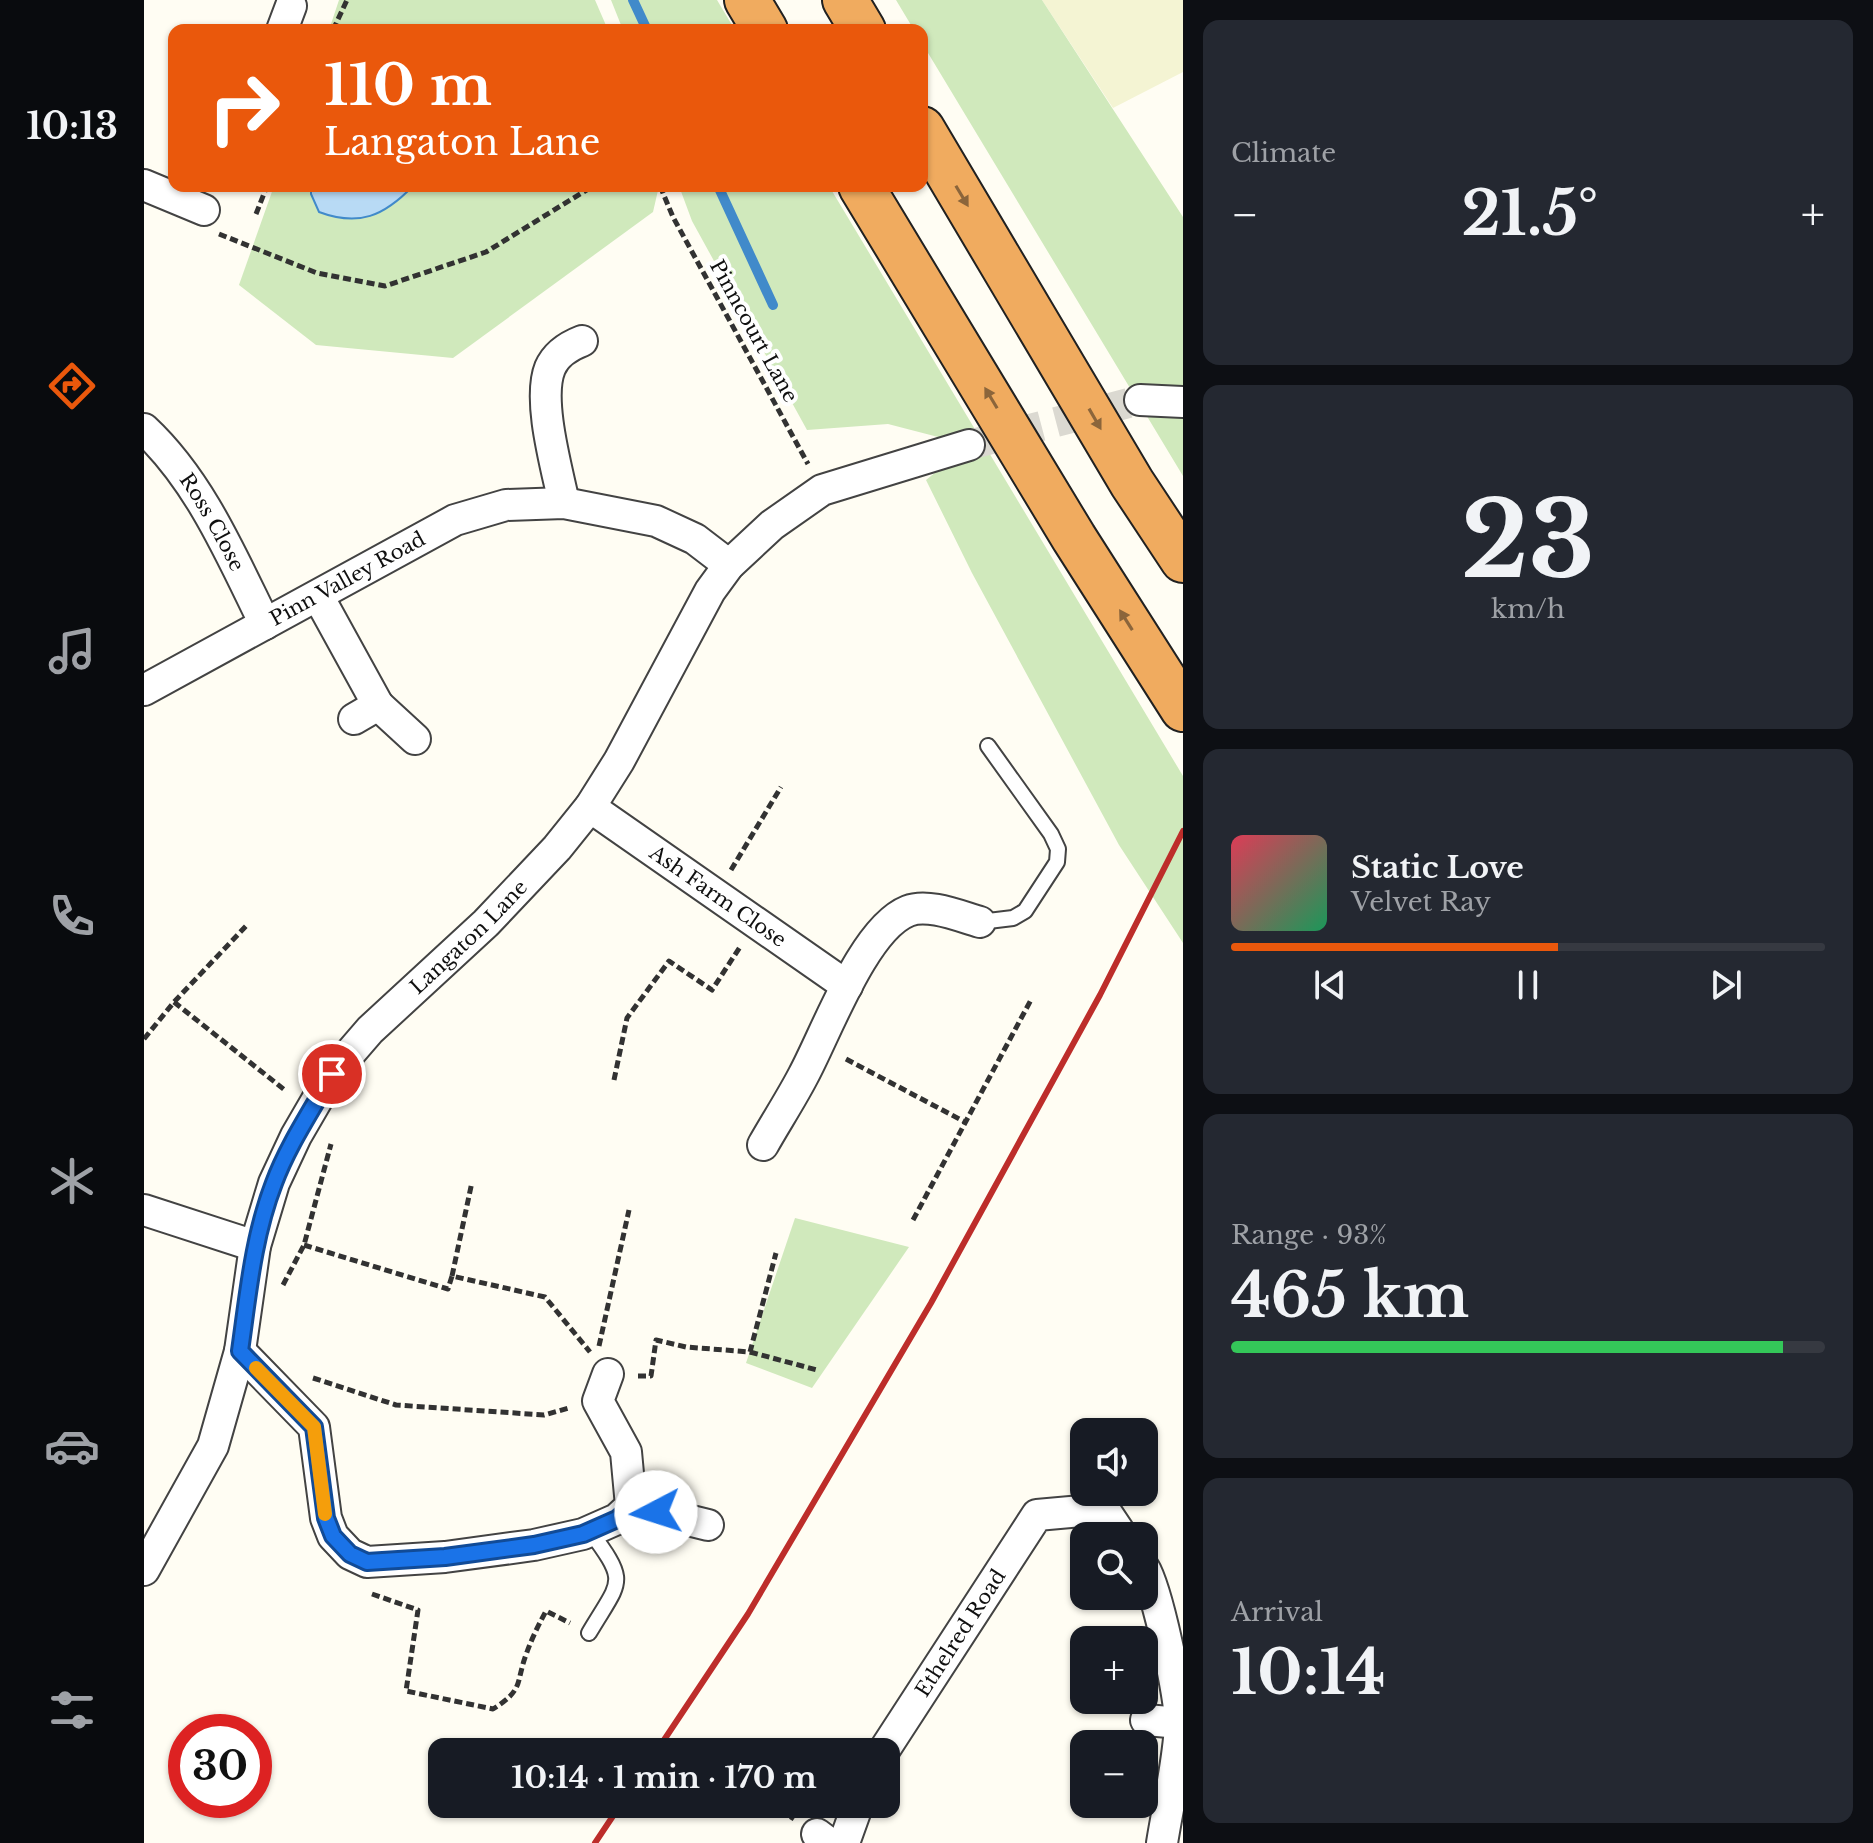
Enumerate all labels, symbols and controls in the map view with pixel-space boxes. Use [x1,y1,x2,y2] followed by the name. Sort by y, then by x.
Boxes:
[324,51,492,120] text: 110 m
[192,56,296,160] icon: right
[26,104,118,149] text: 10:13
[324,120,600,165] text: Langaton Lane
[1231,137,1336,169] text: Climate
[1462,177,1598,251] text: 21.5°
[955,185,969,207] one-way arrow
[1231,187,1259,242] text: −
[1801,187,1825,242] text: +
[705,256,803,406] street label: Pinncourt Lane
[44,358,100,414] icon: directions
[984,387,998,409] one-way arrow
[1088,408,1102,431] one-way arrow
[175,469,249,575] street label: Ross Close
[1461,476,1595,605] text: 23
[266,527,429,631] street label: Pinn Valley Road
[1491,593,1565,625] text: km/h
[1118,610,1133,631] one-way arrow
[44,623,100,679] icon: music
[644,840,791,952] street label: Ash Farm Close
[1351,849,1524,886] text: Static Love
[405,875,532,999] street label: Langaton Lane
[1351,886,1491,918] text: Velvet Ray
[44,888,100,944] icon: phone
[1308,963,1352,1007] icon: previous
[1506,963,1550,1007] icon: pause
[1704,963,1748,1007] icon: next
[298,1040,366,1108] pin
[310,1052,354,1096] icon: arrive
[44,1153,100,1209] icon: climate
[1231,1219,1387,1251] text: Range · 93%
[1231,1259,1469,1333] text: 465 km
[44,1418,100,1474] icon: car
[1070,1418,1158,1818] map controls
[1070,1418,1158,1506] button: sound
[614,1470,698,1554] position arrow
[1070,1522,1158,1610] button: search
[910,1565,1011,1701] street label: Ethelred Road
[1231,1596,1323,1628] text: Arrival
[1070,1626,1158,1714] button: +
[1231,1636,1386,1710] text: 10:14
[44,1682,100,1738] icon: filters
[168,1714,272,1818] speed limit sign: 30
[1070,1730,1158,1818] button: −
[511,1759,817,1796] text: 10:14 · 1 min · 170 m

